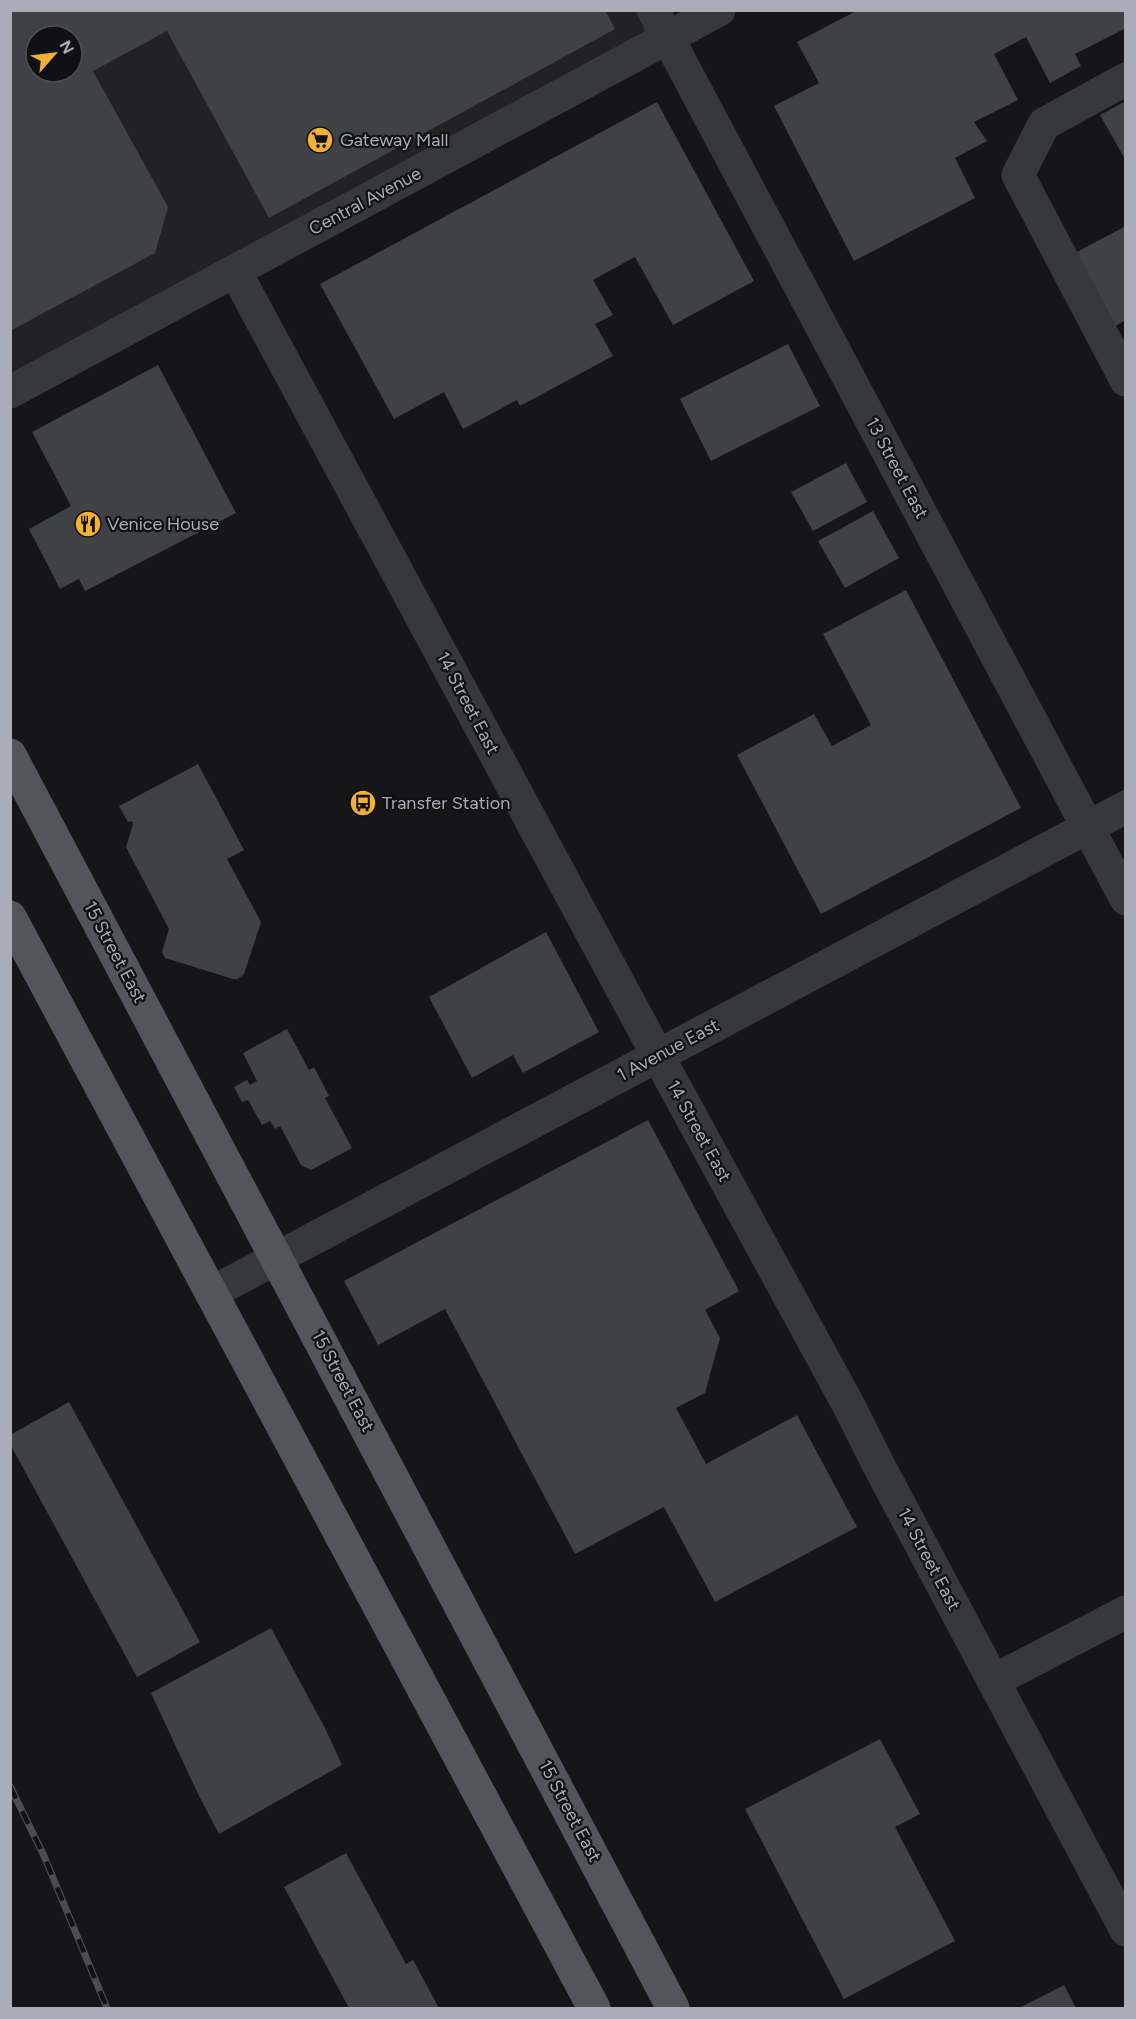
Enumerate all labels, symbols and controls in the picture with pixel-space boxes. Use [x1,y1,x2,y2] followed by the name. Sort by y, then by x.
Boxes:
[24,24,84,84] north arrow
[56,37,78,57] text: N
[305,125,335,155] supermarket icon: Gateway Mall
[340,129,448,151] place label: Gateway Mall
[305,162,425,240] street label: Central Avenue
[861,414,933,523] street label: 13 Street East
[73,509,103,539] restaurant icon: Venice House
[107,513,219,535] place label: Venice House
[432,648,504,758] street label: 14 Street East
[348,788,378,818] bus stop icon: Transfer Station
[382,792,510,814] place label: Transfer Station
[79,897,151,1007] street label: 15 Street East
[613,1014,723,1086] street label: 1 Avenue East
[662,1076,736,1186] street label: 14 Street East
[307,1326,379,1436] street label: 15 Street East
[893,1504,965,1614] street label: 14 Street East
[534,1756,606,1866] street label: 15 Street East

